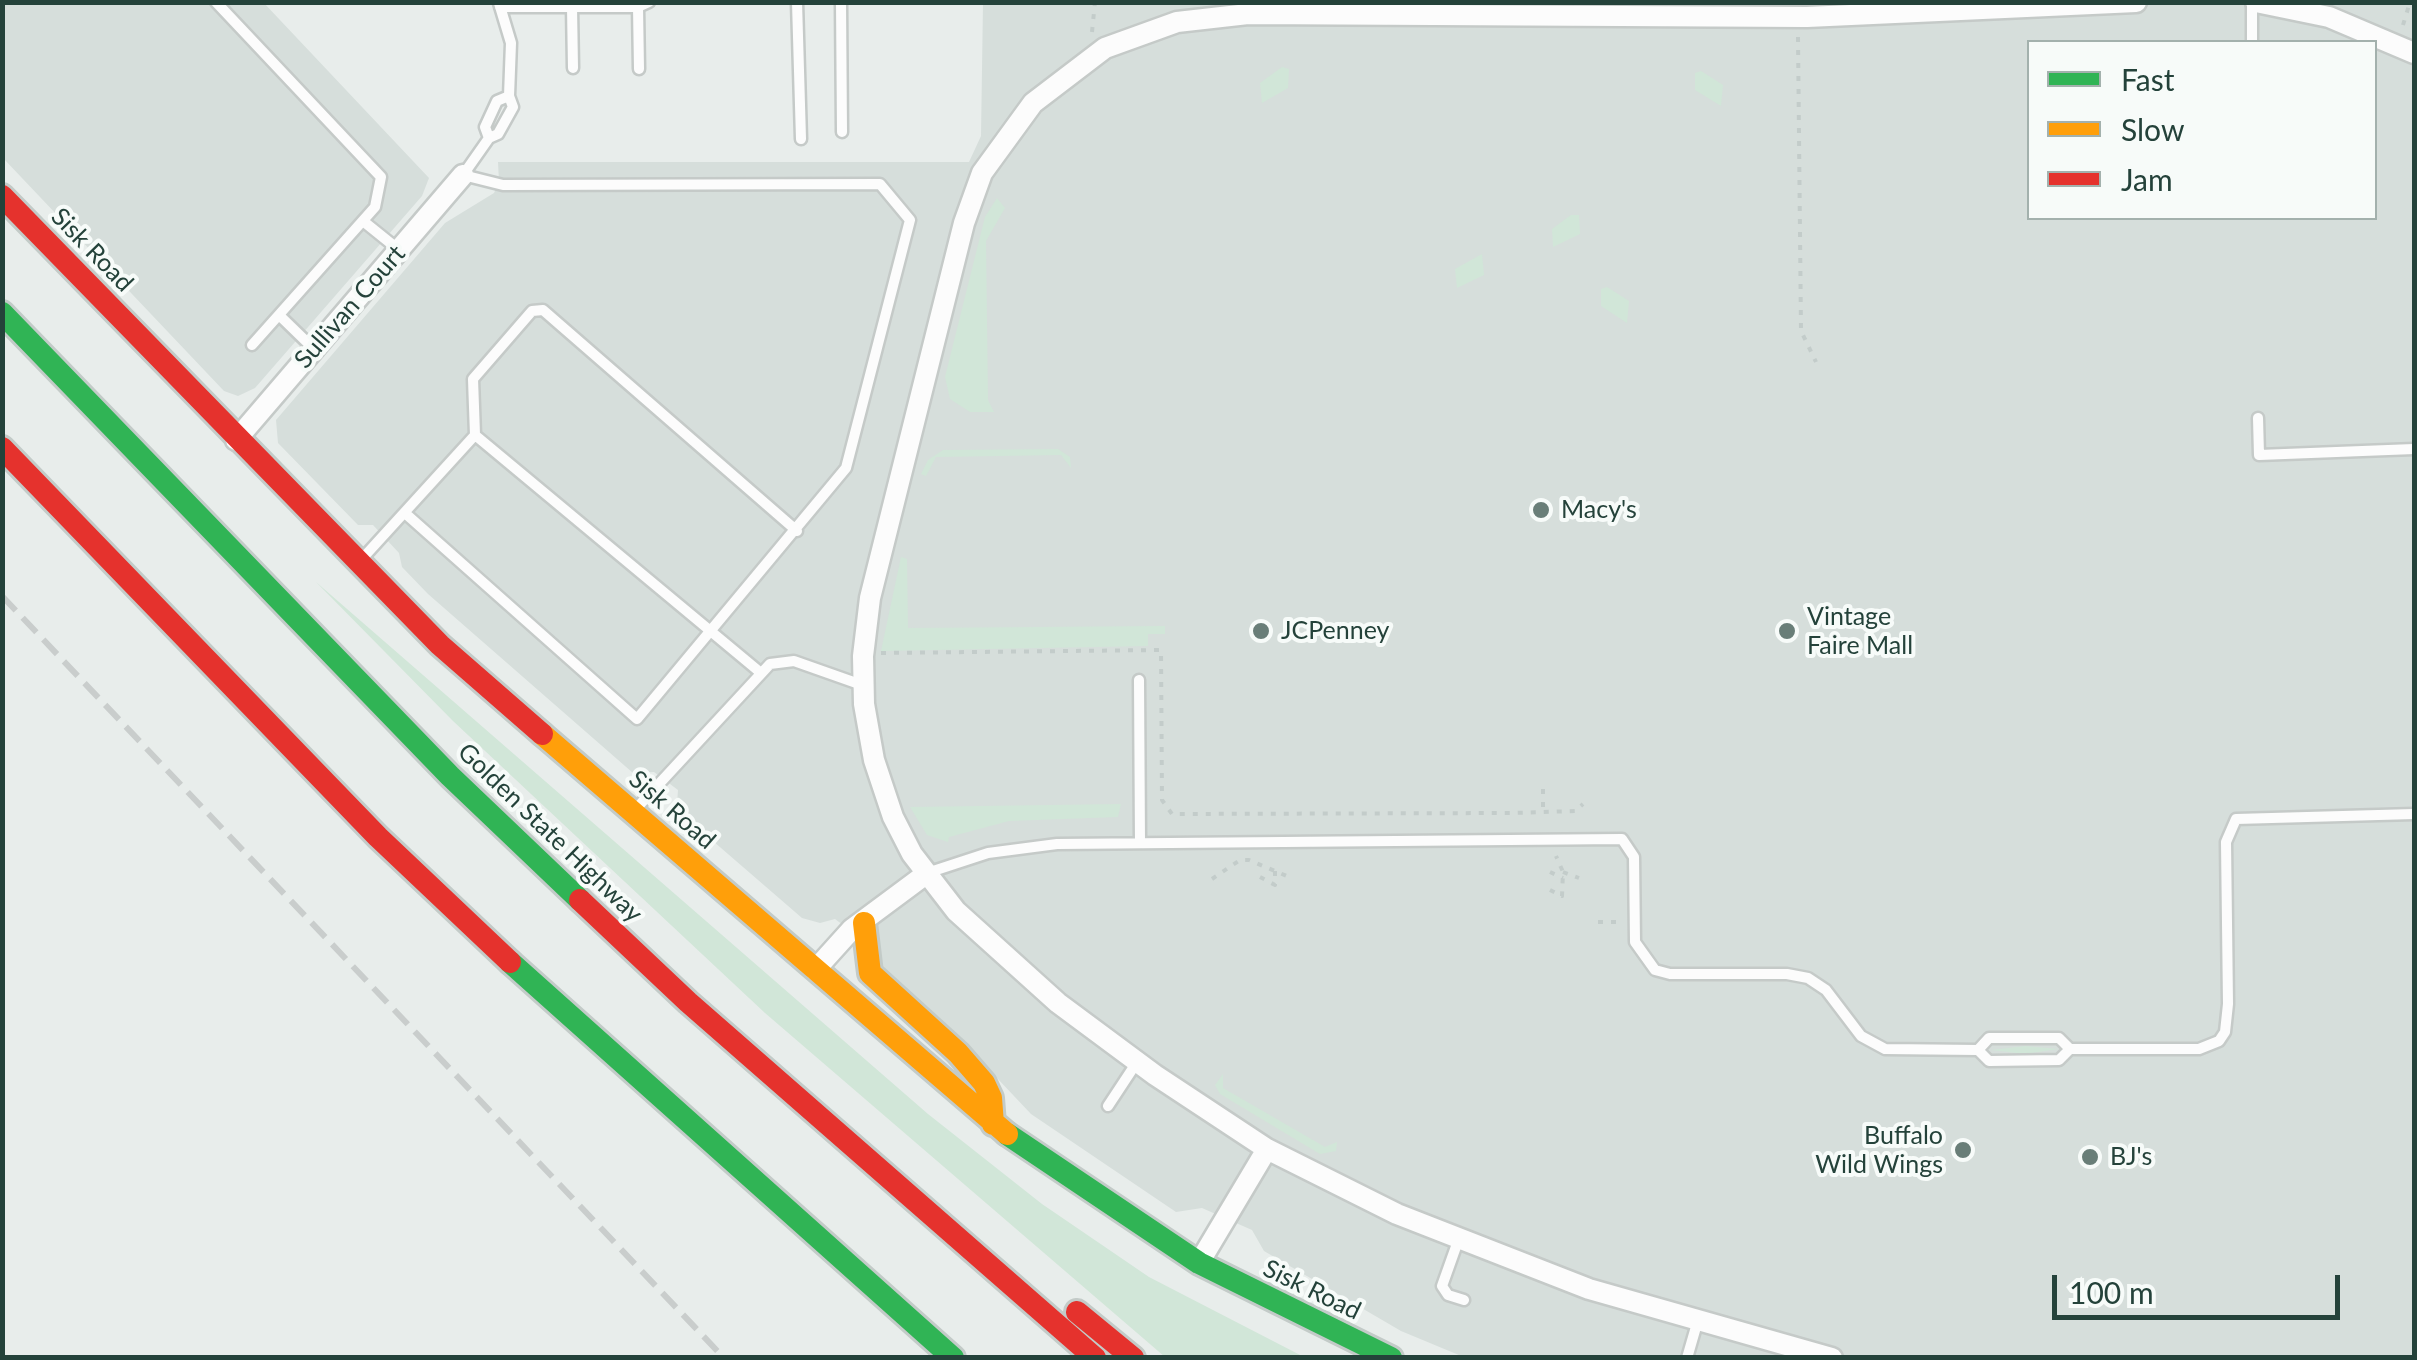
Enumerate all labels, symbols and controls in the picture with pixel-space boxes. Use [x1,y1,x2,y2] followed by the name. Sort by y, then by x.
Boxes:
[2027,40,2377,220] legend
[2121,61,2175,97] text: Fast
[2121,111,2184,147] text: Slow
[2121,161,2173,197] text: Jam
[45,202,139,298] street label: Sisk Road
[288,239,412,375] street label: Sullivan Court
[1561,495,1637,525] place label: Macy's
[1530,499,1552,521] marker: Macy's
[1807,602,1913,661] place label: Vintage Faire Mall
[1281,616,1389,646] place label: JCPenney
[1250,620,1272,642] marker: JCPenney
[1776,620,1798,642] marker: Vintage Faire Mall
[452,737,648,929] street label: Golden State Highway
[623,764,721,856] street label: Sisk Road
[1815,1121,1943,1180] place label: Buffalo Wild Wings
[1952,1139,1974,1161] marker: Buffalo Wild Wings
[2110,1142,2152,1172] place label: BJ's
[2079,1146,2101,1168] marker: BJ's
[1258,1254,1366,1326] street label: Sisk Road
[2057,1255,2344,1317] scale bar
[2069,1274,2154,1310] text: 100 m

